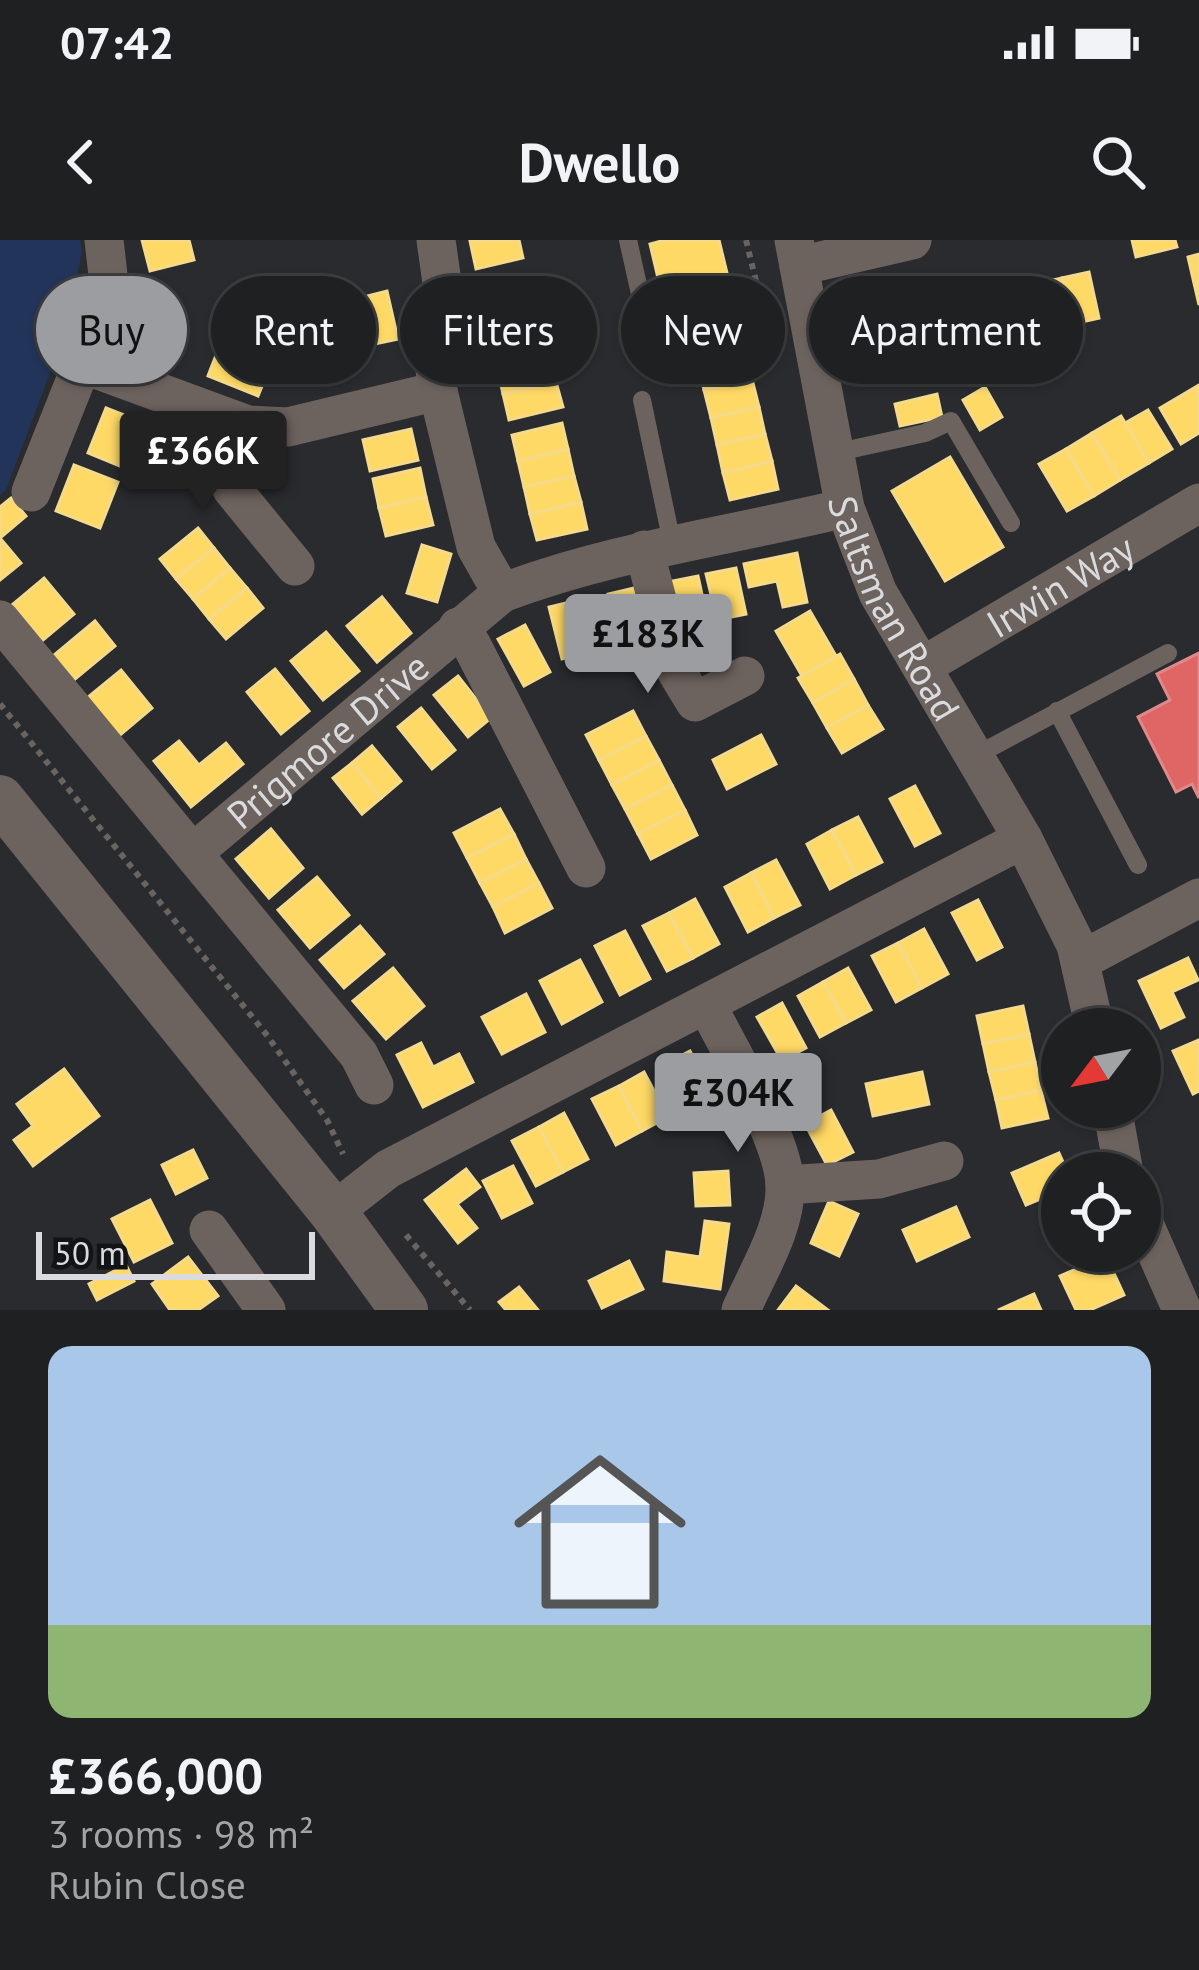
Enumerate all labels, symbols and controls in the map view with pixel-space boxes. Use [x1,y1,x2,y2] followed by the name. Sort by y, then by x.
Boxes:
[60,13,174,71] text: 07:42
[519,127,680,197] text: Dwello
[48,129,114,195] icon: back
[1085,129,1151,195] icon: search
[36,276,187,384] chip: Buy
[211,276,376,384] chip: Rent
[400,276,597,384] chip: Filters
[621,276,785,384] chip: New
[809,276,1083,384] chip: Apartment
[119,411,287,513] pin: £366K
[147,424,259,475] text: £366K
[818,491,973,729] street label: Saltsman Road
[977,522,1143,649] street label: Irwin Way
[564,594,732,696] pin: £183K
[592,607,704,658] text: £183K
[216,640,439,840] street label: Prigmore Drive
[1041,1008,1161,1128] north arrow
[1041,1008,1161,1272] map controls
[654,1053,822,1155] pin: £304K
[682,1066,794,1117] text: £304K
[1041,1152,1161,1272] button: locate
[36,1226,315,1279] scale bar
[54,1231,126,1274] text: 50 m
[492,1424,708,1640] icon: home
[48,1742,263,1808] text: £366,000
[48,1808,314,1859] text: 3 rooms · 98 m²
[48,1859,246,1910] text: Rubin Close

